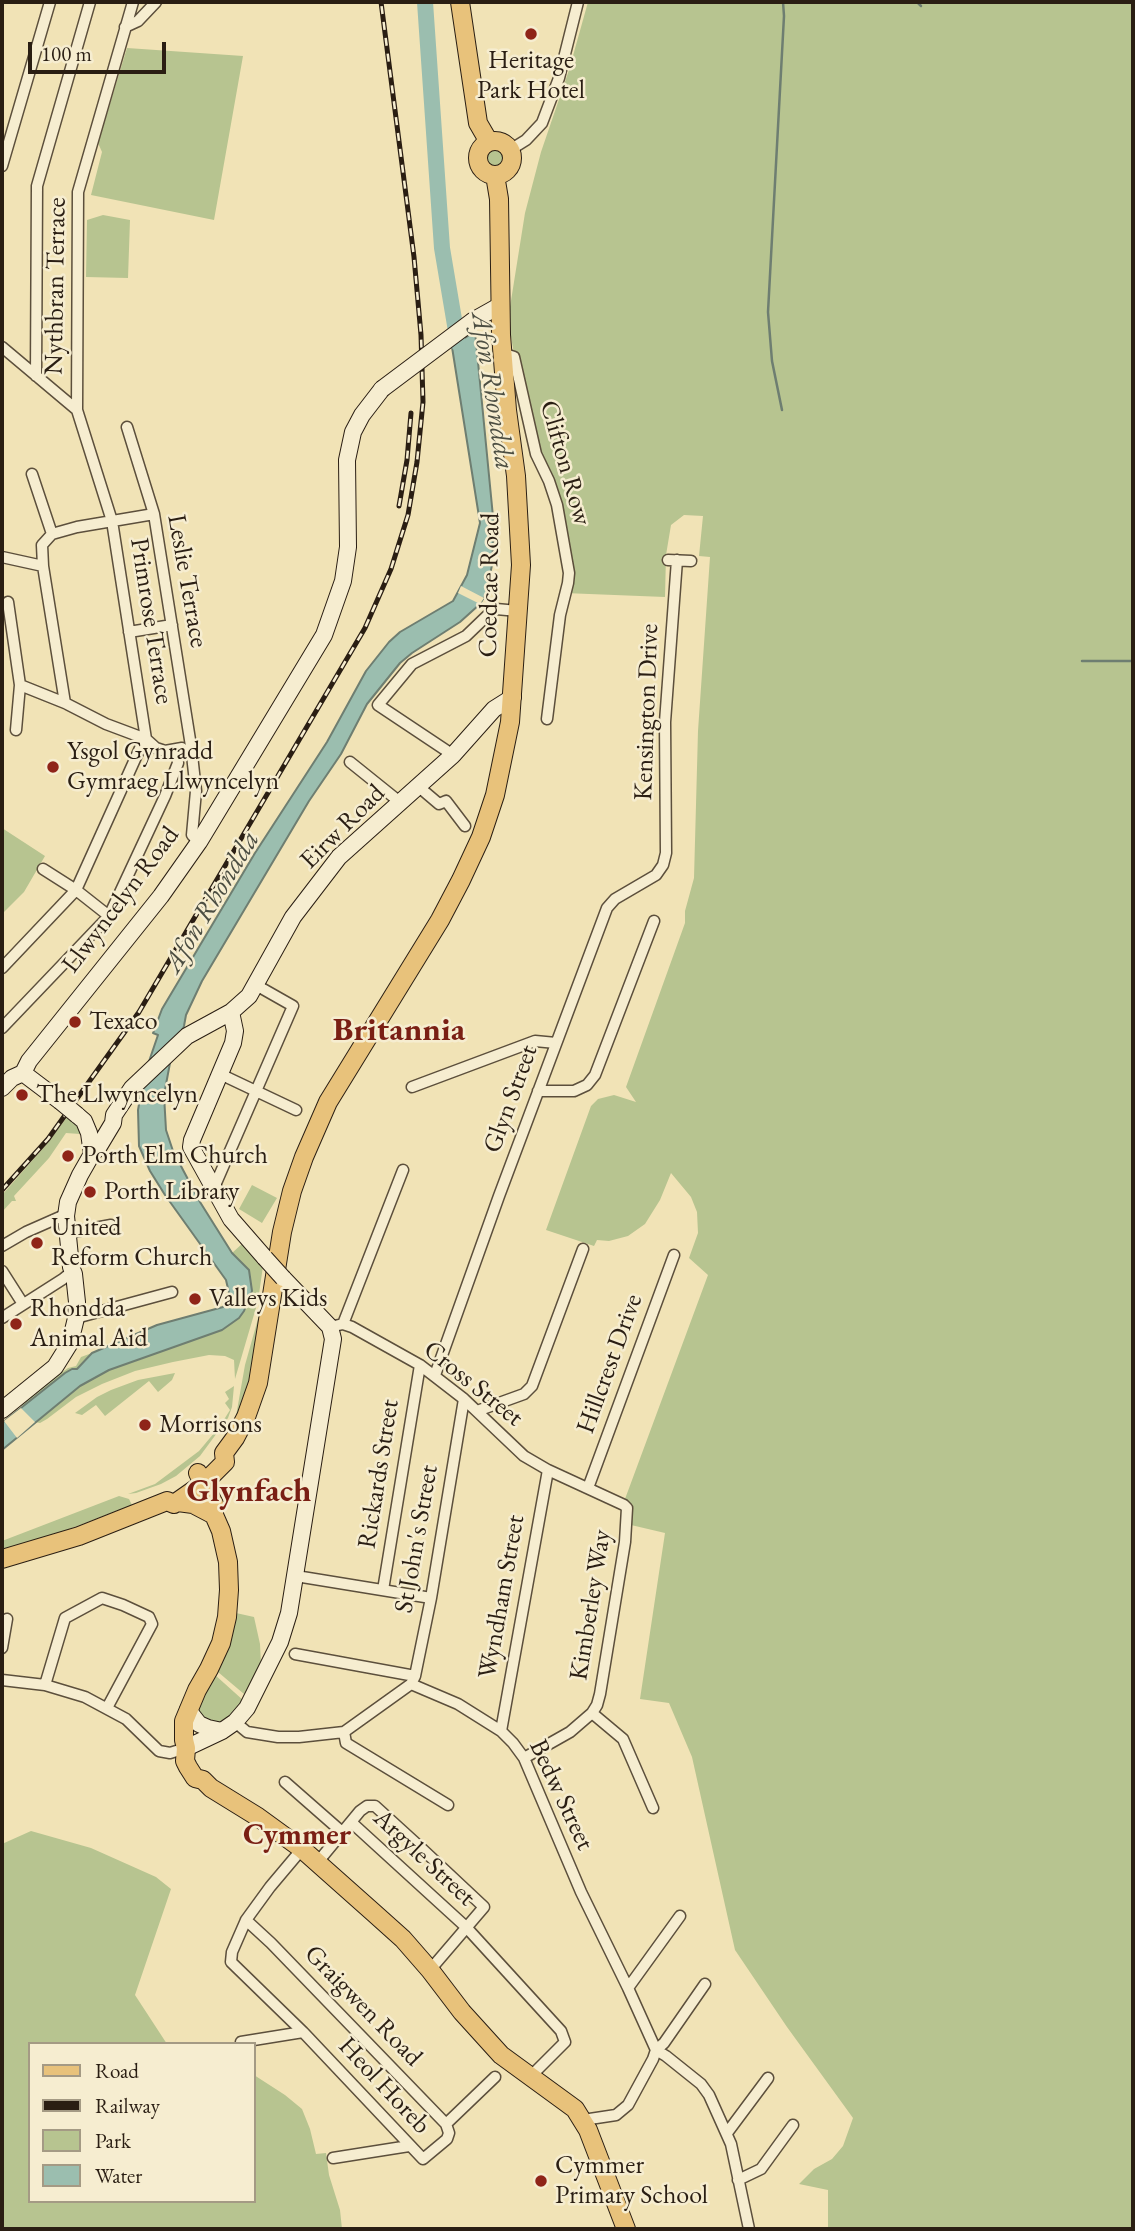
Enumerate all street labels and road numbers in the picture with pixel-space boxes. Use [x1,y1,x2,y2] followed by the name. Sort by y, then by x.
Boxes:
[39,197,73,375] street label: Nythbran Terrace
[532,397,598,529] street label: Clifton Row
[160,512,214,650] street label: Leslie Terrace
[473,512,507,658] street label: Coedcae Road
[122,536,180,706] street label: Primrose Terrace
[628,623,666,801] street label: Kensington Drive
[294,778,392,876] street label: Eirw Road
[56,821,186,979] street label: Llwyncelyn Road
[477,1041,545,1157] street label: Glyn Street
[570,1290,650,1438] street label: Hillcrest Drive
[417,1334,529,1434] street label: Cross Street
[352,1397,406,1551] street label: Rickards Street
[389,1463,445,1615] street label: St John's Street
[472,1513,532,1681] street label: Wyndham Street
[564,1527,618,1683] street label: Kimberley Way
[522,1735,600,1855] street label: Bedw Street
[367,1803,481,1913] street label: Argyle Street
[297,1939,429,2073] street label: Graigwen Road
[331,2031,437,2141] street label: Heol Horeb

